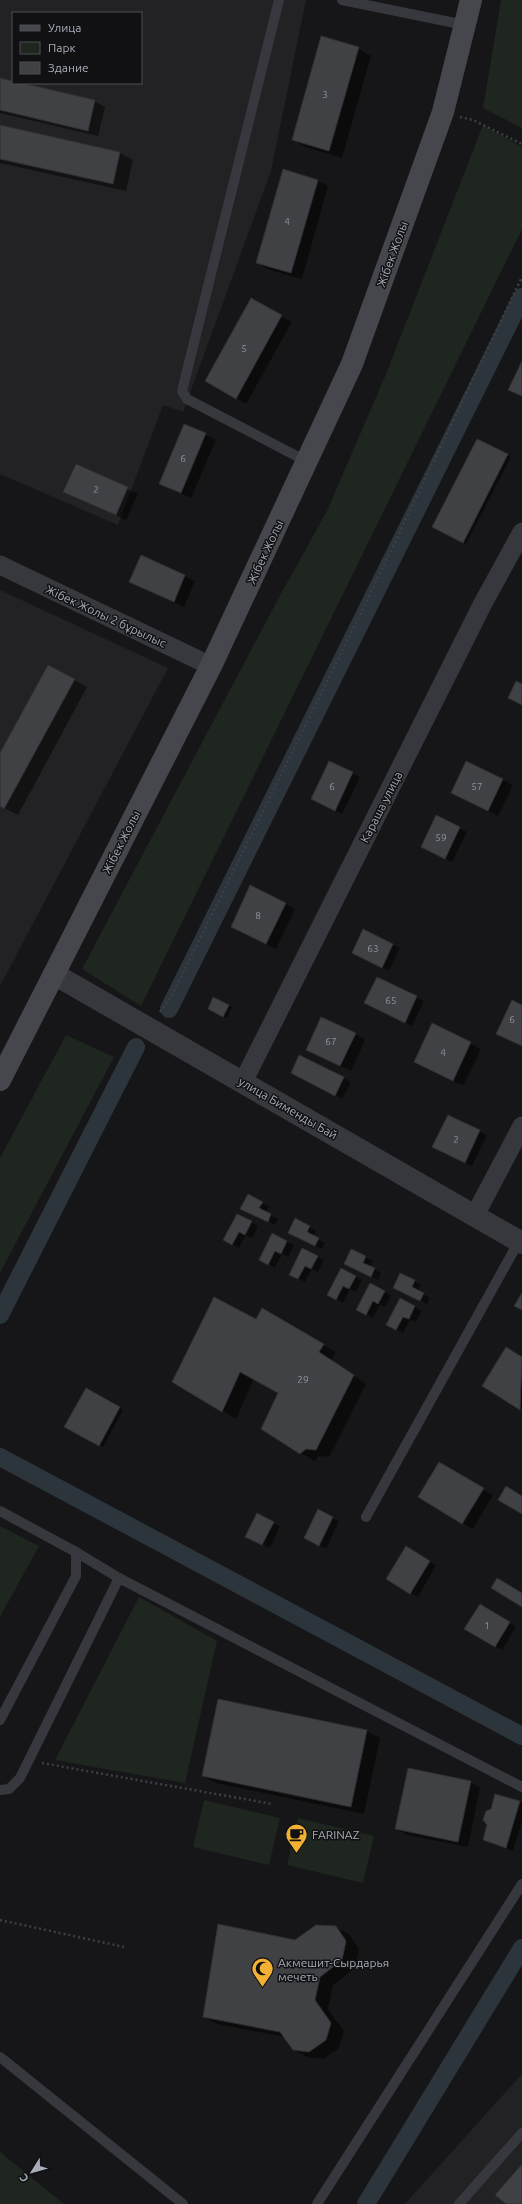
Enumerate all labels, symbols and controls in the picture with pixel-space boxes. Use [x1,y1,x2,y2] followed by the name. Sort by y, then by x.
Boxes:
[12,12,142,84] legend
[48,21,81,34] text: Улица
[48,41,76,54] text: Парк
[48,61,89,74] text: Здание
[322,89,328,100] house number: 3
[284,216,290,227] house number: 4
[374,219,410,289] street label: Жібек Жолы
[241,343,247,354] house number: 5
[180,453,186,464] house number: 6
[93,484,99,495] house number: 2
[245,518,285,586] street label: Жібек Жолы
[44,582,169,650] street label: Жібек Жолы 2 бұрылыс
[357,769,405,845] street label: Караша улица
[329,781,335,792] house number: 6
[471,781,483,792] house number: 57
[100,808,142,876] street label: Жібек Жолы
[435,832,447,843] house number: 59
[255,910,261,921] house number: 8
[367,943,379,954] house number: 63
[385,995,397,1006] house number: 65
[509,1014,515,1025] house number: 6
[325,1036,337,1047] house number: 67
[440,1047,446,1058] house number: 4
[236,1074,340,1142] street label: улица Бименды Бай
[453,1134,459,1145] house number: 2
[297,1374,309,1385] house number: 29
[484,1620,490,1631] house number: 1
[284,1821,310,1854] cafe icon: FARINAZ
[312,1828,360,1841] place label: FARINAZ
[250,1956,276,1989] mosque icon: Акмешит-Сырдарья мечеть
[278,1956,389,1983] place label: Акмешит-Сырдарья мечеть
[12,2152,52,2192] north arrow
[17,2172,31,2184] text: С

